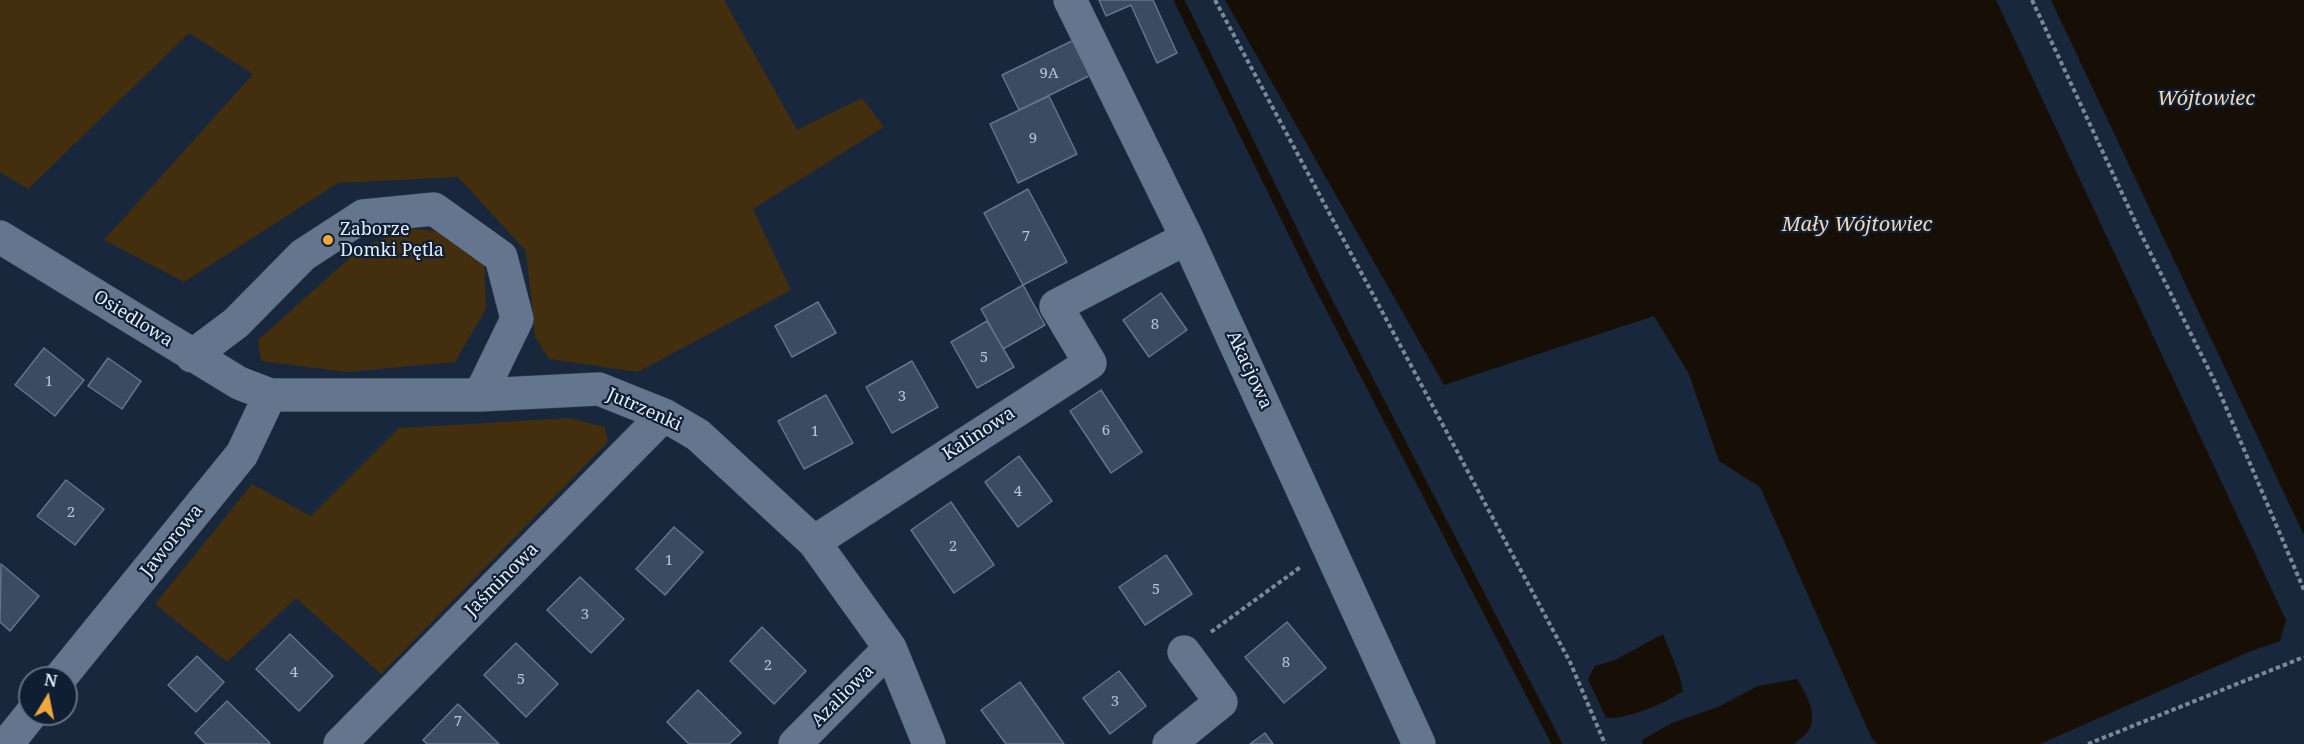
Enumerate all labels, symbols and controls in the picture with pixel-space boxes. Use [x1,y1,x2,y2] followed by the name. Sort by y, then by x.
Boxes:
[1040,65,1058,83] house number: 9A
[2157,87,2255,111] water label: Wójtowiec
[1029,130,1037,148] house number: 9
[1782,213,1932,237] water label: Mały Wójtowiec
[340,219,444,262] place label: Zaborze Domki Pętla
[1022,228,1030,246] house number: 7
[321,233,335,247] marker: Zaborze Domki Pętla
[89,286,177,352] street label: Osiedlowa
[1151,316,1159,334] house number: 8
[1222,328,1276,412] street label: Akacjowa
[980,349,988,367] house number: 5
[45,373,53,391] house number: 1
[603,384,685,436] street label: Jutrzenki
[898,388,906,406] house number: 3
[939,403,1019,465] street label: Kalinowa
[1102,422,1110,440] house number: 6
[811,423,819,441] house number: 1
[1014,483,1022,501] house number: 4
[136,500,208,582] street label: Jaworowa
[67,504,75,522] house number: 2
[949,538,957,556] house number: 2
[461,539,543,621] street label: Jaśminowa
[665,552,673,570] house number: 1
[1152,581,1160,599] house number: 5
[581,606,589,624] house number: 3
[1282,654,1290,672] house number: 8
[764,657,772,675] house number: 2
[807,660,879,732] street label: Azaliowa
[290,664,298,682] house number: 4
[18,666,78,726] north arrow
[43,668,59,692] text: N
[517,671,525,689] house number: 5
[1111,693,1119,711] house number: 3
[454,713,462,731] house number: 7

